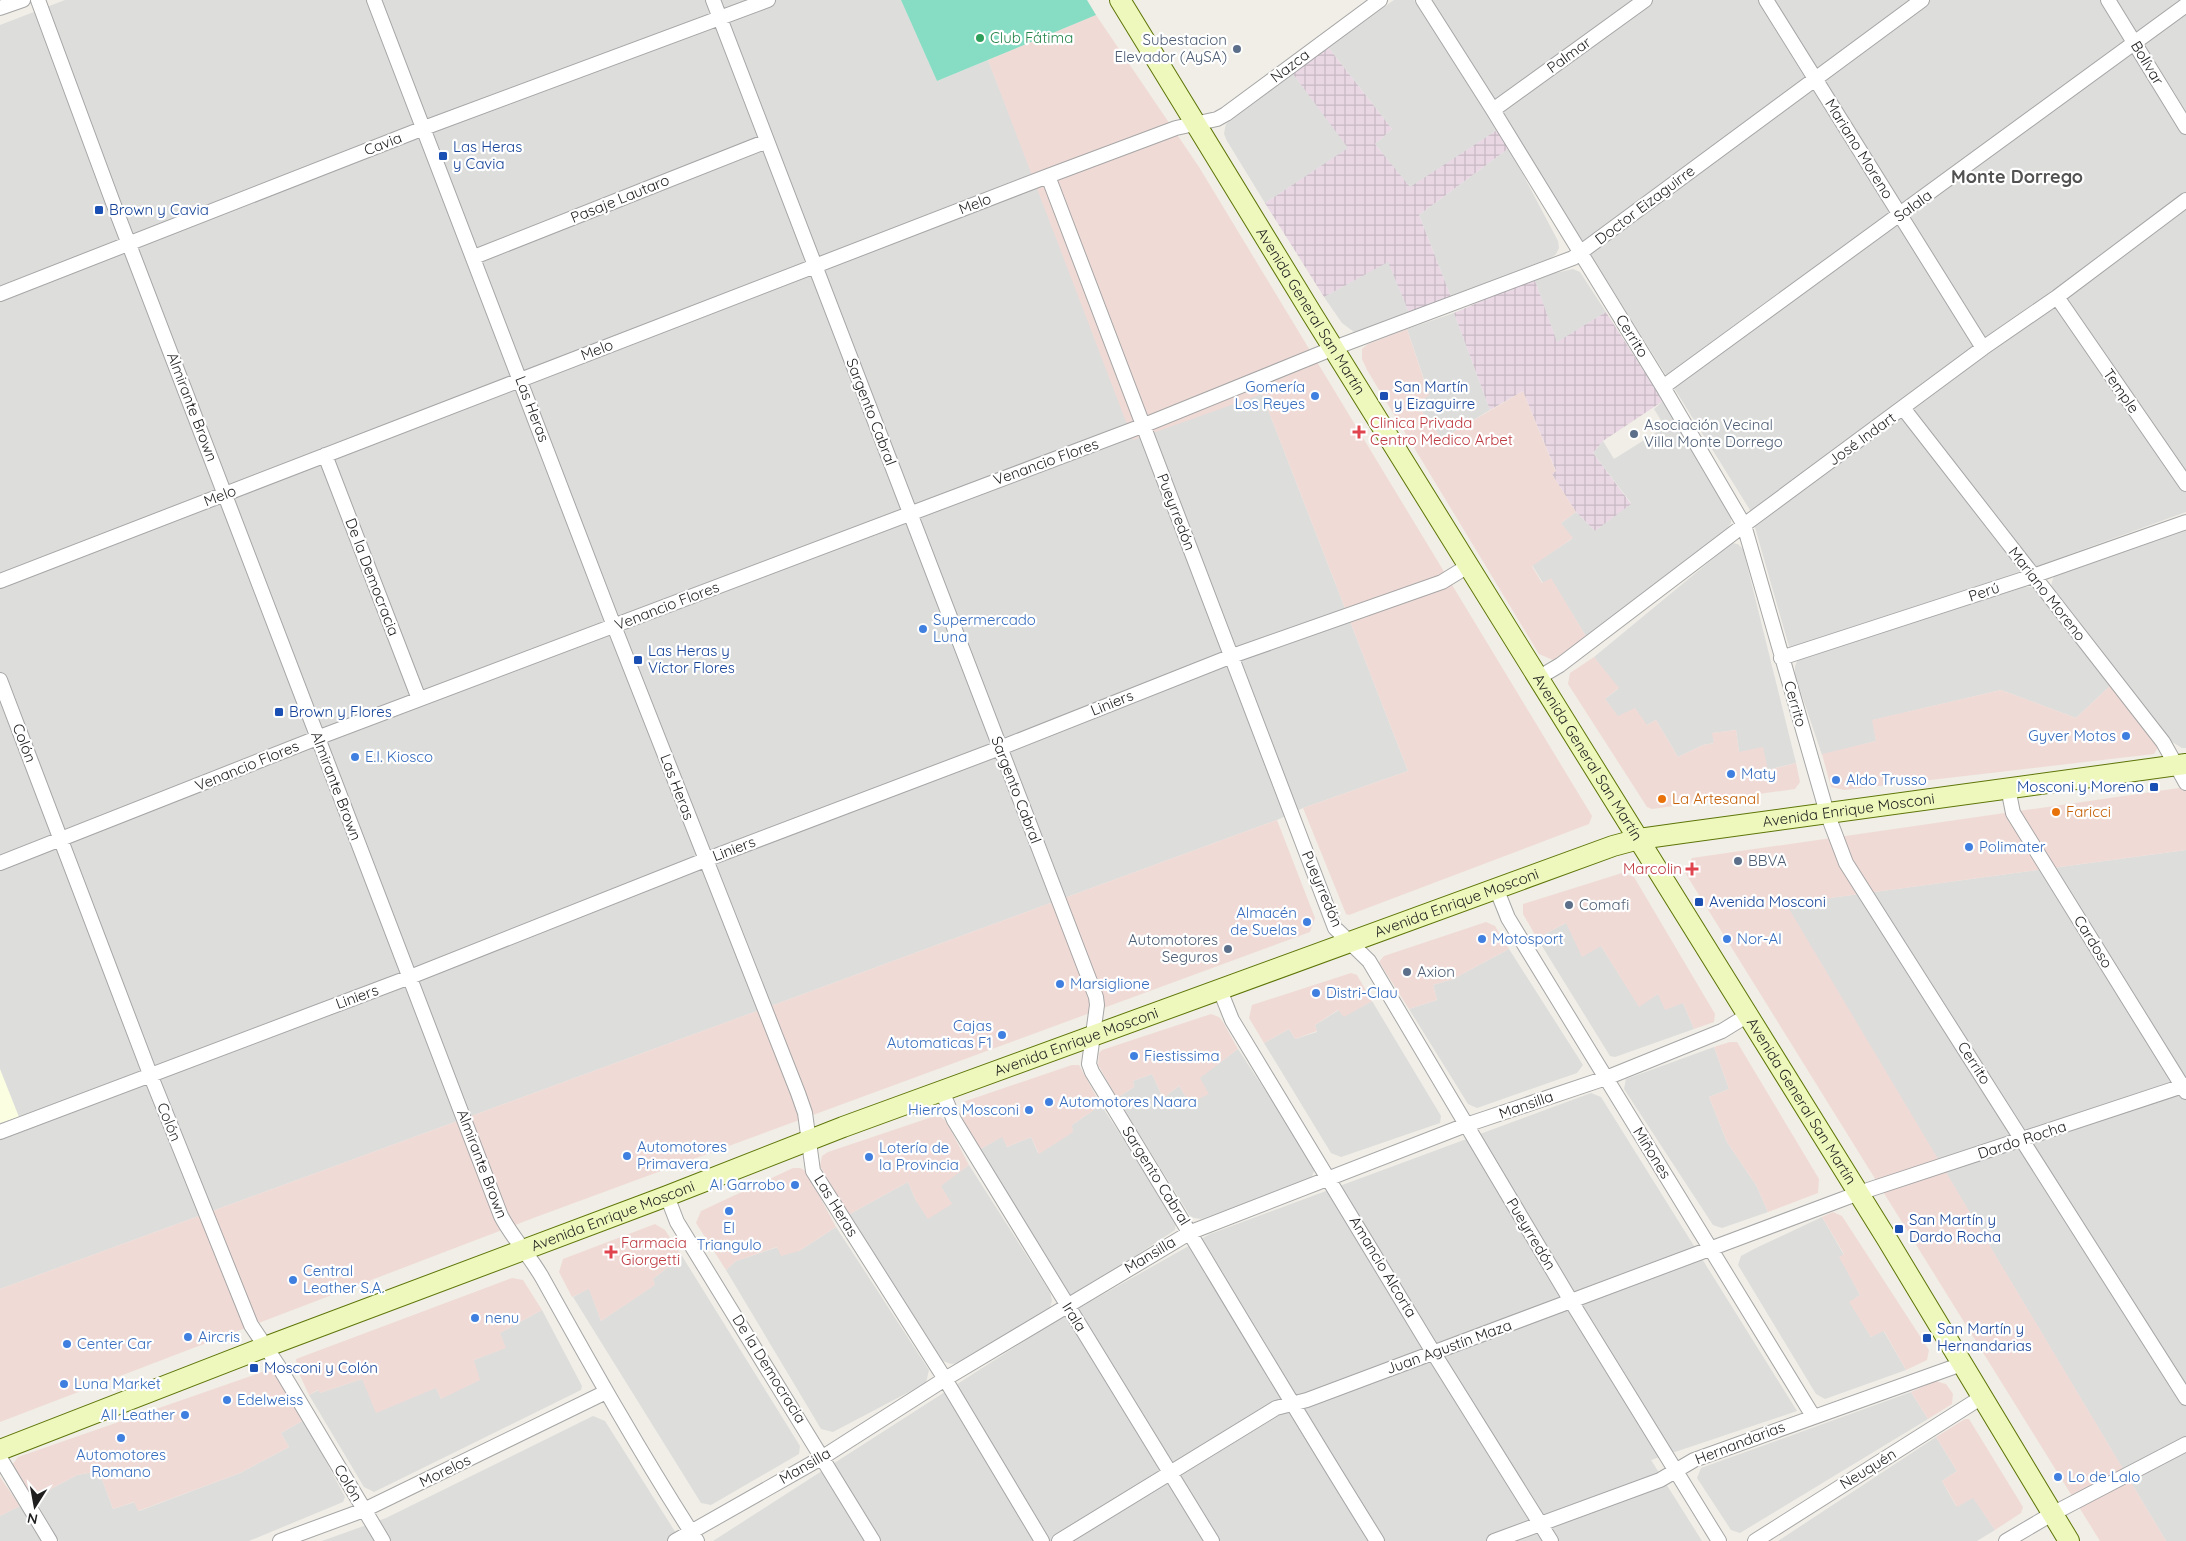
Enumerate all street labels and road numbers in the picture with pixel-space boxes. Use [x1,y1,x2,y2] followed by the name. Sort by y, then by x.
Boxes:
[1543,32,1595,77] street label: Palmar
[2127,37,2168,88] street label: Bolívar
[1266,45,1313,86] street label: Nazca
[1821,95,1898,202] street label: Mariano Moreno
[361,128,404,159] street label: Cavia
[1591,161,1698,248] street label: Doctor Eizaguirre
[568,170,672,227] street label: Pasaje Lautaro
[1890,185,1936,226] street label: Salala
[956,189,994,218] street label: Melo
[1252,224,1370,398] street label: Avenida General San Martín
[1612,311,1653,361] street label: Cerrito
[578,335,616,364] street label: Melo
[163,350,222,464] street label: Almirante Brown
[842,355,901,468] street label: Sargento Cabral
[2099,365,2144,417] street label: Temple
[511,373,554,445] street label: Las Heras
[1824,408,1899,469] street label: José Indart
[991,434,1101,489] street label: Venancio Flores
[1153,471,1200,553] street label: Pueyrredón
[201,481,239,510] street label: Melo
[341,515,404,638] street label: De la Democracia
[2005,543,2090,645] street label: Mariano Moreno
[612,577,722,634] street label: Venancio Flores
[1966,578,2002,605] street label: Perú
[1529,670,1647,844] street label: Avenida General San Martín
[1780,679,1811,729] street label: Cerrito
[1088,685,1136,720] street label: Liniers
[8,721,41,765] street label: Colón
[307,729,366,843] street label: Almirante Brown
[987,733,1046,846] street label: Sargento Cabral
[192,736,302,795] street label: Venancio Flores
[656,751,699,823] street label: Las Heras
[1761,789,1936,831] street label: Avenida Enrique Mosconi
[710,832,758,865] street label: Liniers
[1298,848,1347,930] street label: Pueyrredón
[1372,864,1541,941] street label: Avenida Enrique Mosconi
[2070,912,2117,972] street label: Cardoso
[333,980,381,1013] street label: Liniers
[991,1003,1161,1080] street label: Avenida Enrique Mosconi
[1743,1014,1861,1188] street label: Avenida General San Martín
[1954,1038,1995,1088] street label: Cerrito
[1496,1086,1556,1123] street label: Mansilla
[153,1100,186,1144] street label: Colón
[453,1107,512,1221] street label: Almirante Brown
[1975,1116,2069,1163] street label: Dardo Rocha
[1118,1123,1195,1229] street label: Sargento Cabral
[1629,1123,1676,1182] street label: Miñones
[810,1171,863,1240] street label: Las Heras
[528,1176,697,1255] street label: Avenida Enrique Mosconi
[1502,1194,1560,1273] street label: Pueyrredón
[1346,1213,1421,1321] street label: Amancio Alcorta
[1121,1232,1179,1277] street label: Mansilla
[1058,1299,1091,1335] street label: Irala
[728,1311,811,1427] street label: De la Democracia
[1383,1315,1514,1378] street label: Juan Agustín Maza
[1692,1417,1787,1468] street label: Hernandarias
[776,1443,834,1488] street label: Mansilla
[1836,1444,1899,1493] street label: Neuquén
[416,1450,474,1491] street label: Morelos
[330,1461,367,1505] street label: Colón

